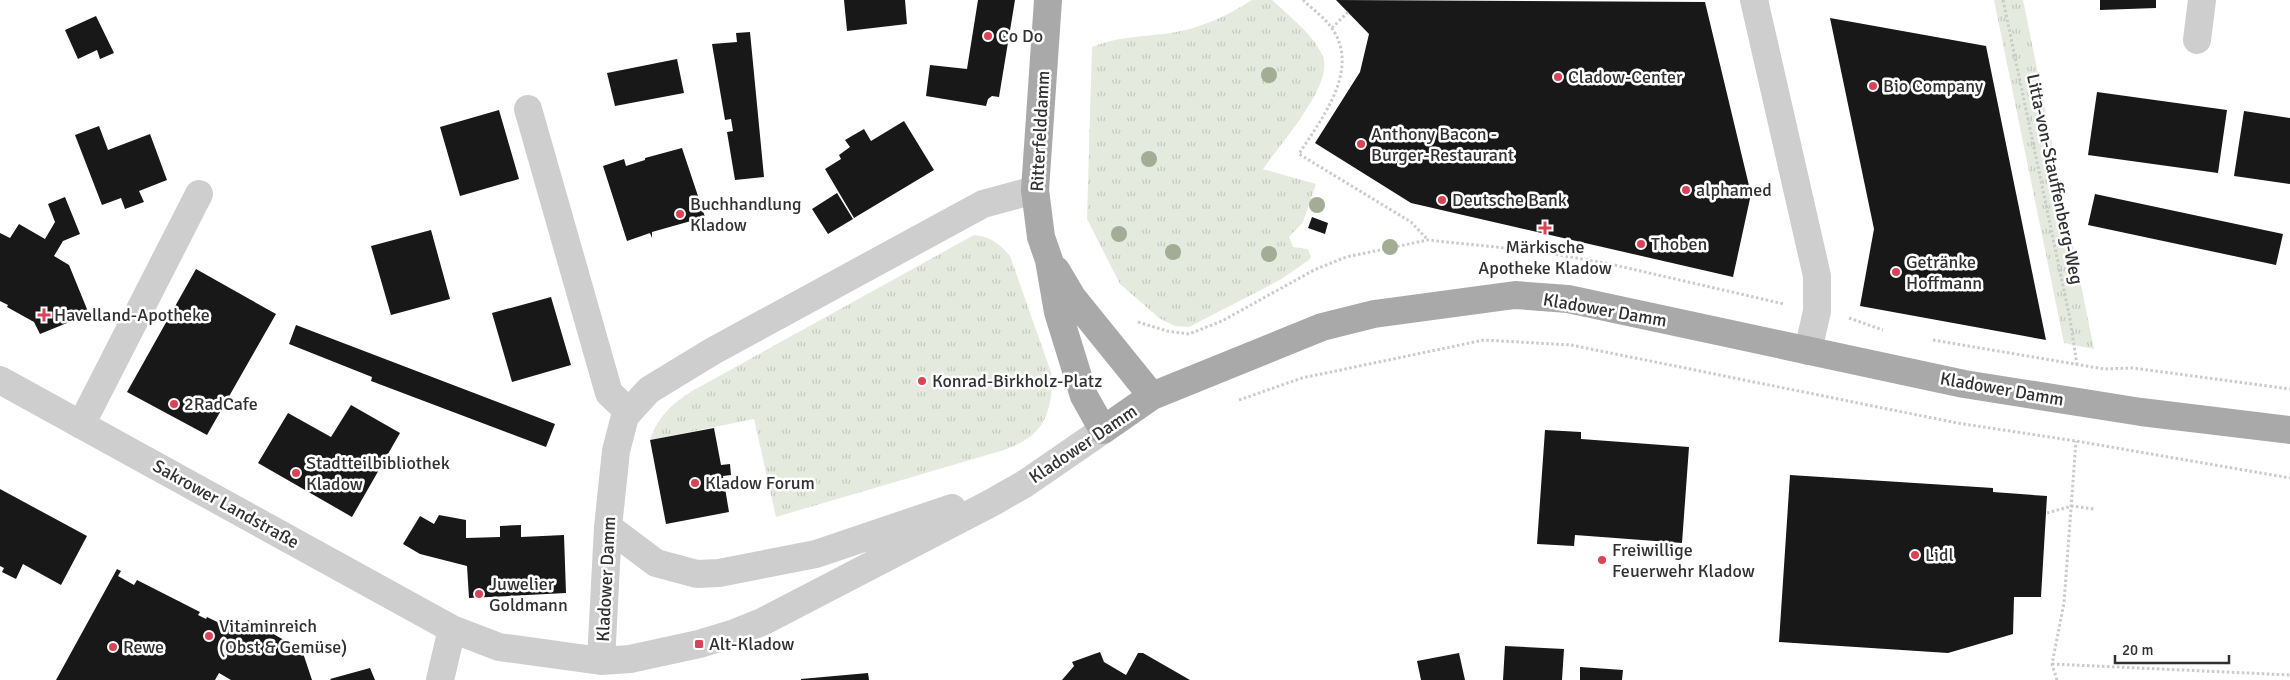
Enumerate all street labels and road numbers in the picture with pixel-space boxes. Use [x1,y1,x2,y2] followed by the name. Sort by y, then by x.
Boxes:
[1026,70,1054,192] street label: Ritterfelddamm
[2022,72,2088,286] street label: Litta-von-Stauffenberg-Weg
[1541,288,1669,332] street label: Kladower Damm
[1938,367,2066,411] street label: Kladower Damm
[1025,400,1141,488] street label: Kladower Damm
[149,455,303,553] street label: Sakrower Landstraße
[592,516,620,642] street label: Kladower Damm

